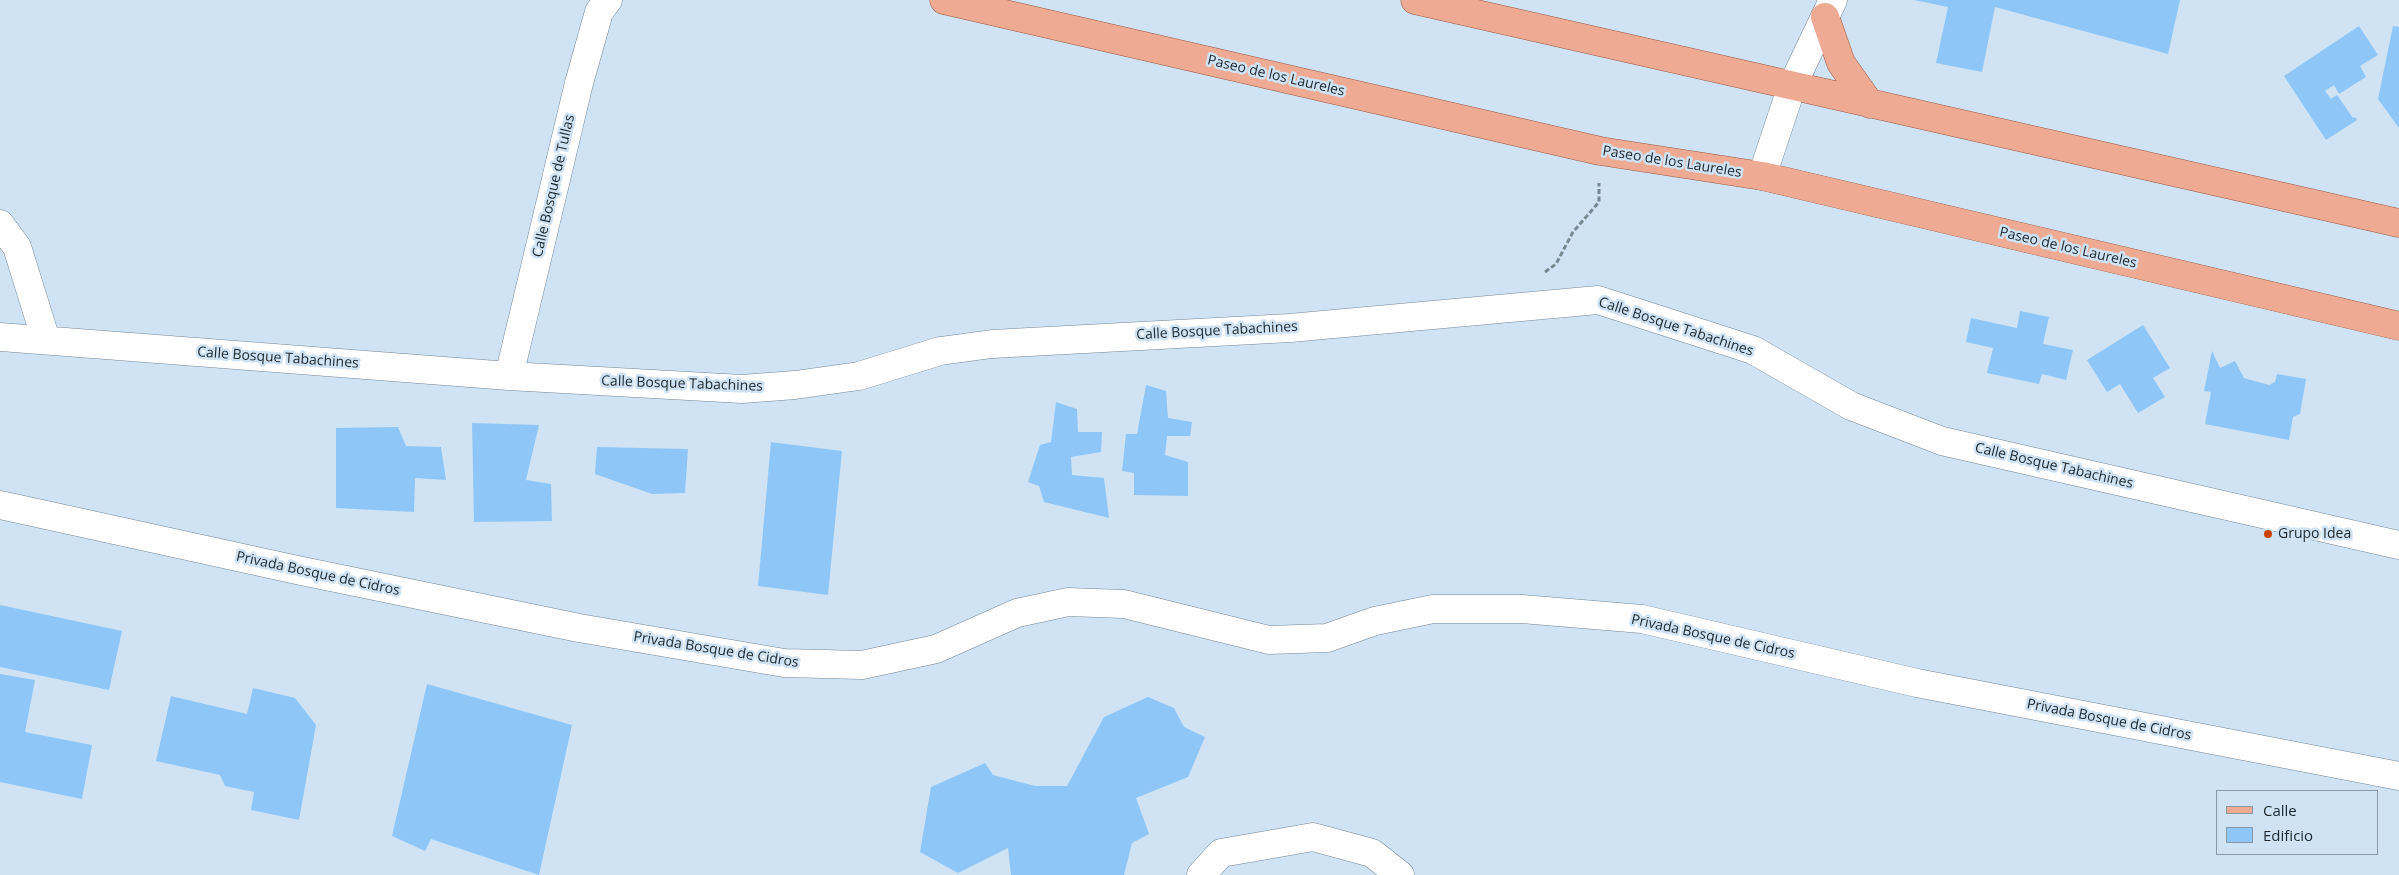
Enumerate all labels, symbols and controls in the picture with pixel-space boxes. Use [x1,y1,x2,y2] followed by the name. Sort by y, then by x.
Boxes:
[1206,52,1346,100] street label: Paseo de los Laureles
[529,113,579,259] street label: Calle Bosque de Tullas
[1601,143,1743,181] street label: Paseo de los Laureles
[1998,224,2138,272] street label: Paseo de los Laureles
[1596,294,1756,360] street label: Calle Bosque Tabachines
[1136,318,1298,344] street label: Calle Bosque Tabachines
[197,344,359,372] street label: Calle Bosque Tabachines
[601,373,763,395] street label: Calle Bosque Tabachines
[1973,440,2135,492] street label: Calle Bosque Tabachines
[2278,526,2351,542] place label: Grupo Idea
[2262,528,2274,540] marker: Grupo Idea
[235,548,401,600] street label: Privada Bosque de Cidros
[1630,611,1796,663] street label: Privada Bosque de Cidros
[632,629,800,671] street label: Privada Bosque de Cidros
[2025,696,2193,744] street label: Privada Bosque de Cidros
[2216,790,2379,855] legend
[2263,800,2297,820] text: Calle
[2263,825,2313,845] text: Edificio

